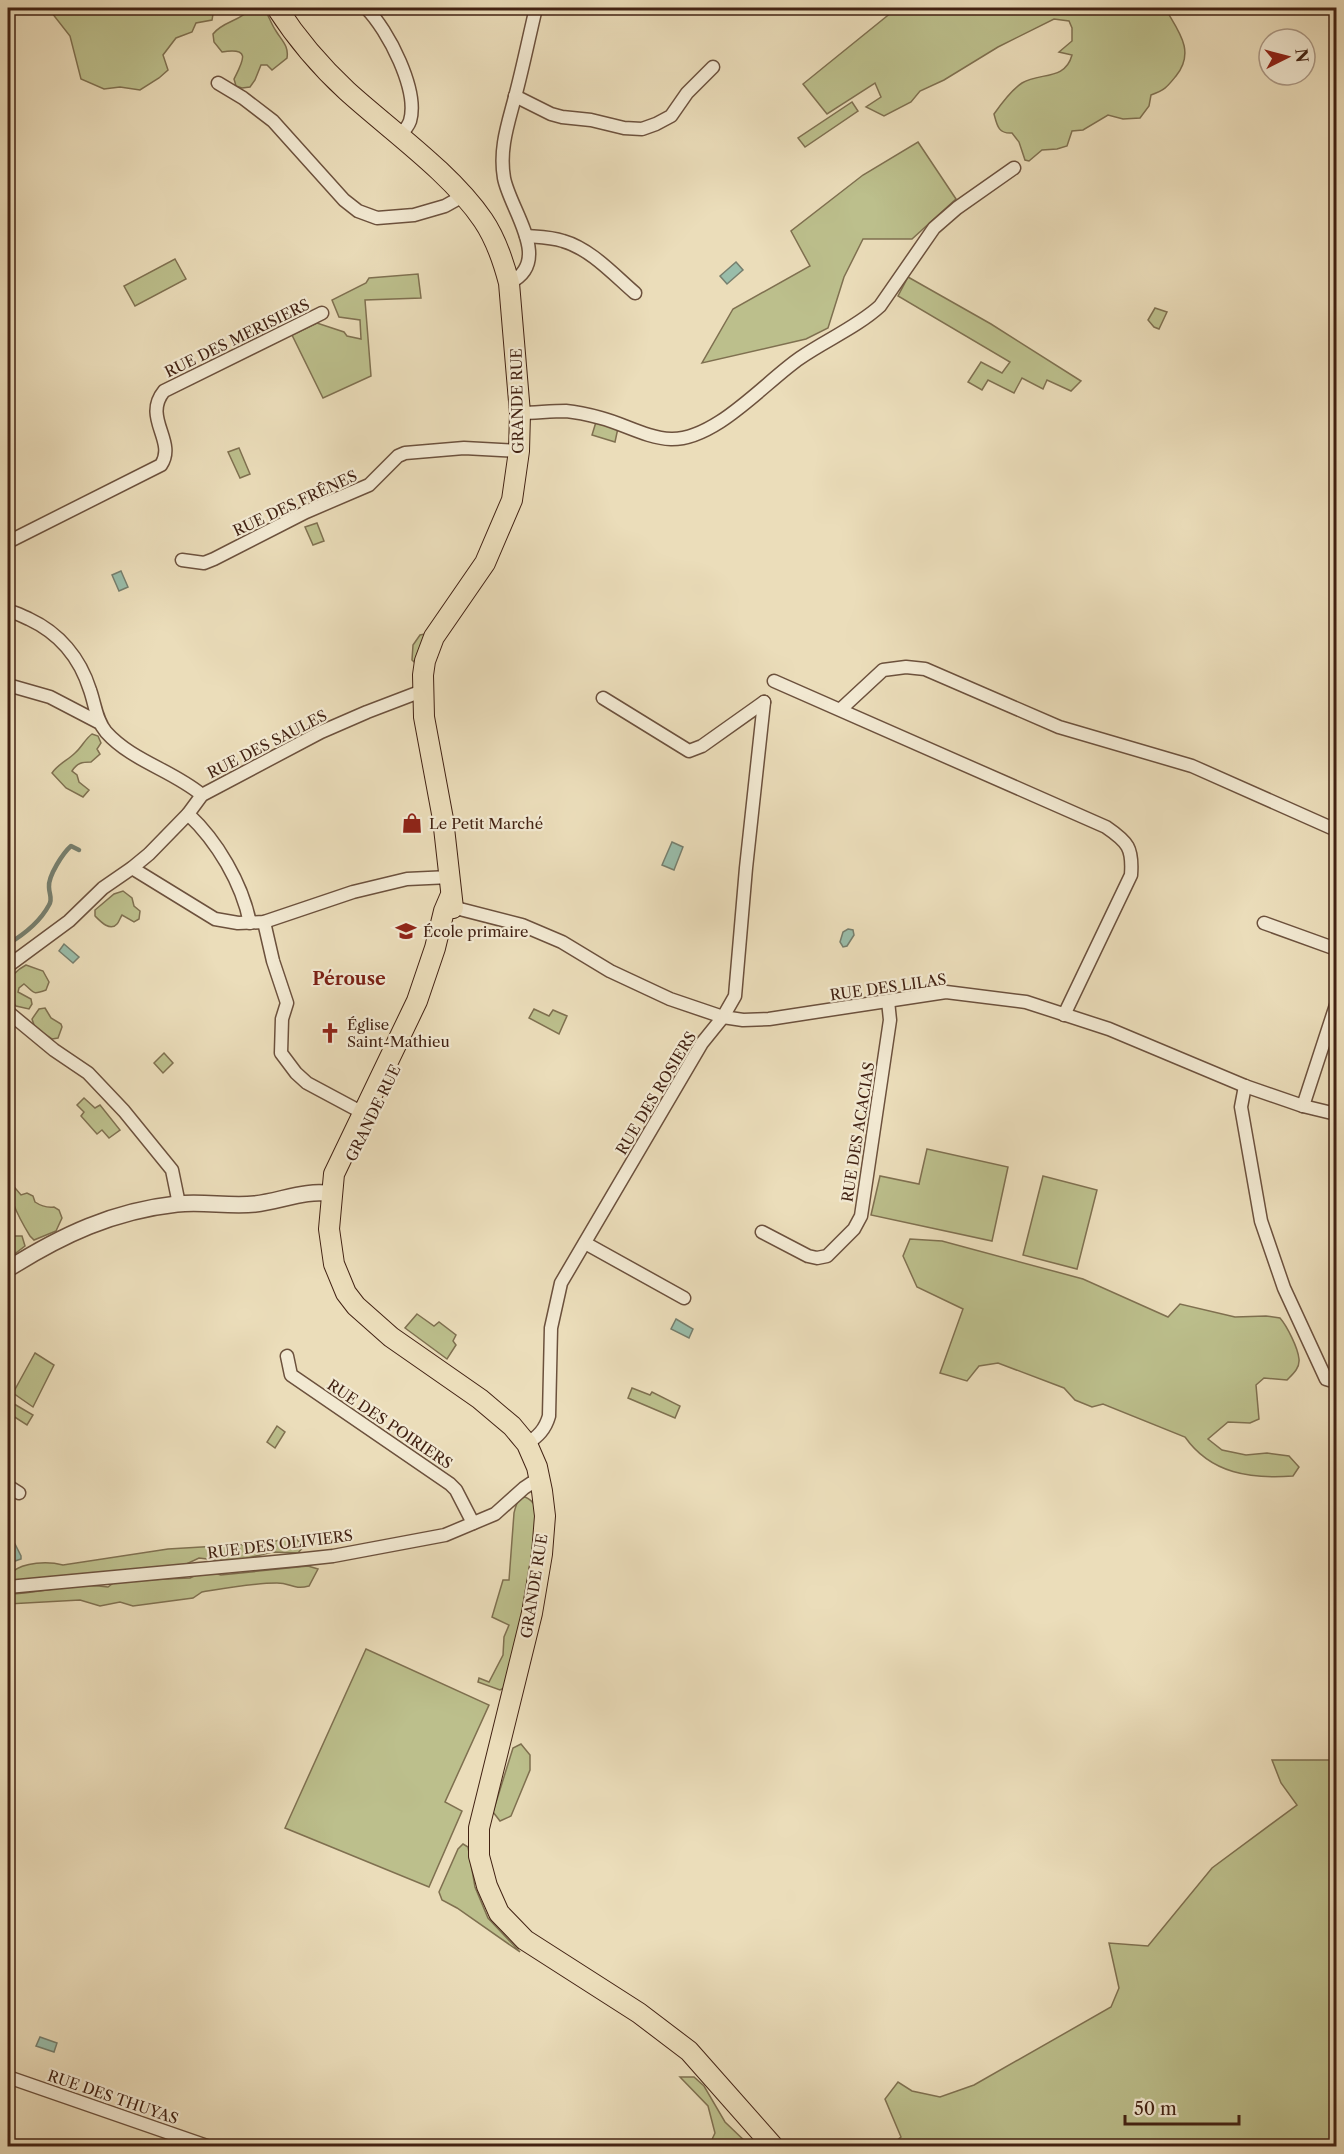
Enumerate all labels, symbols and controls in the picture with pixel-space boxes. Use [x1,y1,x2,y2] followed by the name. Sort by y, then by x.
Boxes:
[1257,27,1317,87] north arrow
[1291,47,1313,63] text: N
[161,295,313,381] street label: RUE DES MERISIERS
[507,348,527,454] street label: GRANDE RUE
[230,466,360,540] street label: RUE DES FRÊNES
[204,706,330,782] street label: RUE DES SAULES
[400,811,424,835] shop icon: Le Petit Marché
[429,814,543,833] place label: Le Petit Marché
[394,919,418,943] school or university icon: École primaire
[423,922,528,941] place label: École primaire
[312,968,386,990] district label: Pérouse
[829,969,947,1005] street label: RUE DES LILAS
[347,1015,450,1051] place label: Église Saint-Mathieu
[318,1021,342,1045] church icon: Église Saint-Mathieu
[612,1028,700,1158] street label: RUE DES ROSIERS
[341,1061,405,1165] street label: GRANDE RUE
[838,1061,878,1203] street label: RUE DES ACACIAS
[324,1375,456,1473] street label: RUE DES POIRIERS
[206,1526,354,1562] street label: RUE DES OLIVIERS
[516,1532,552,1640] street label: GRANDE RUE
[45,2066,181,2128] street label: RUE DES THUYAS
[1125,2088,1239,2126] scale bar
[1134,2098,1177,2120] text: 50 m

